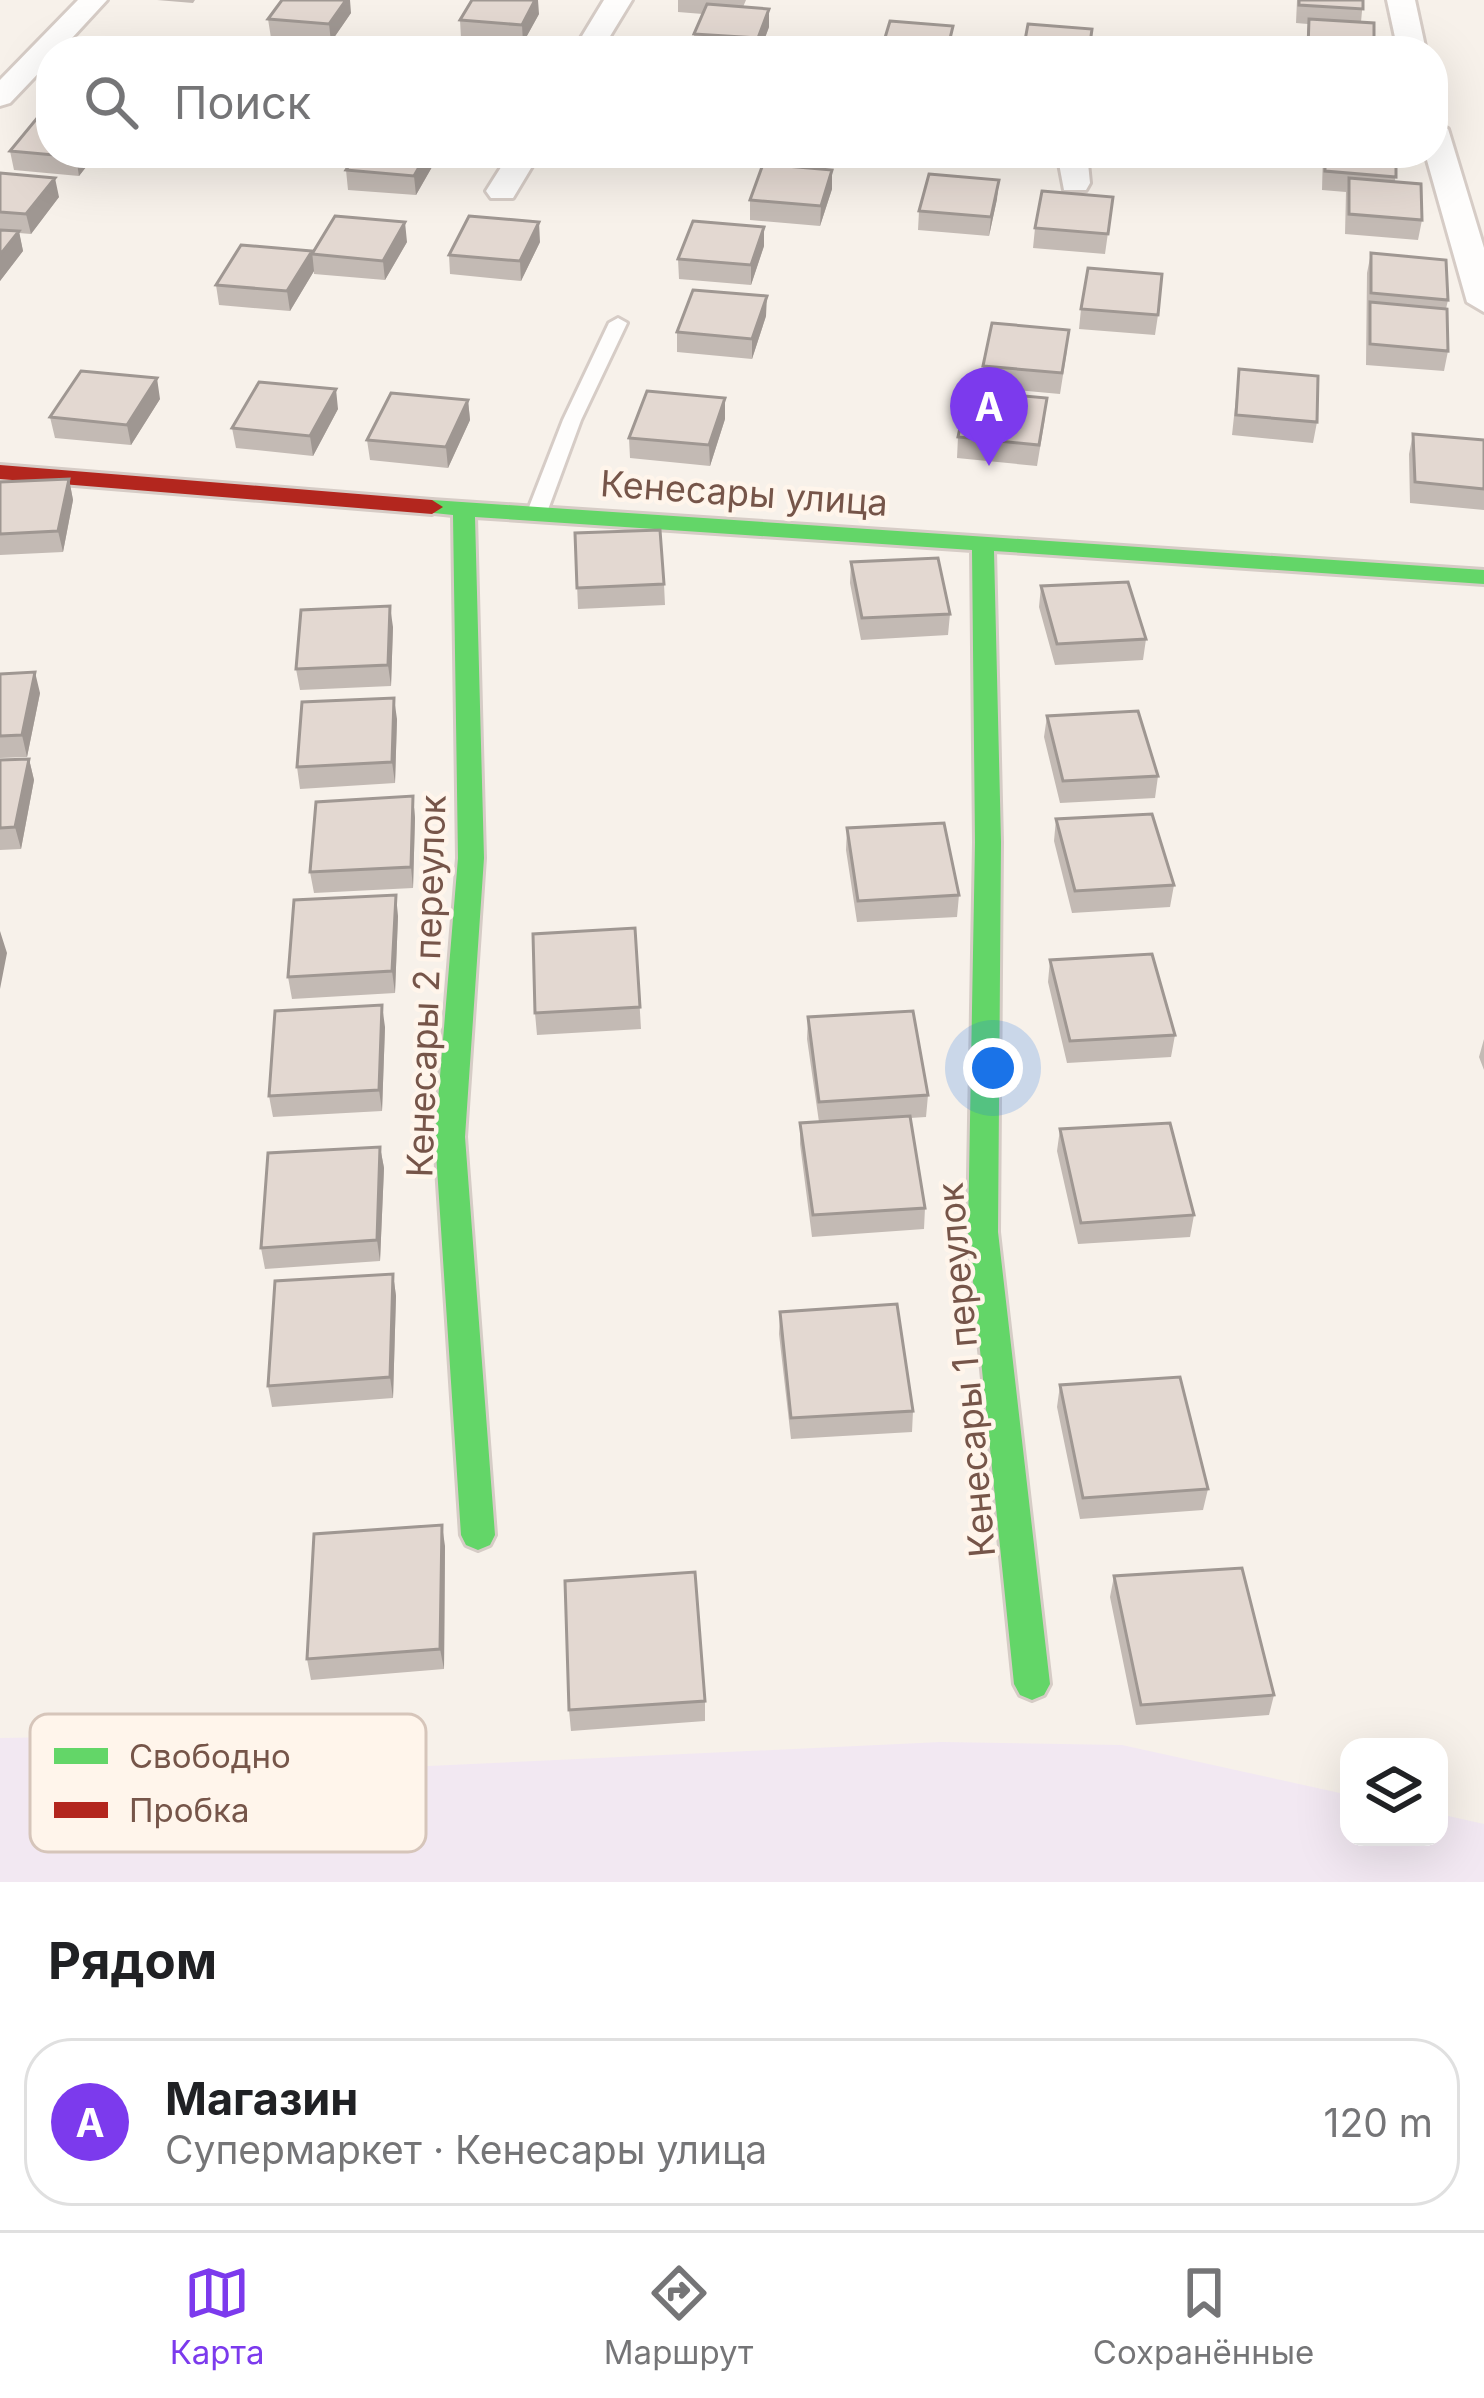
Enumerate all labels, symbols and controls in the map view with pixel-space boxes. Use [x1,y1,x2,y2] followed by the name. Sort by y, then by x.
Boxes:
[36,36,1448,168] search box
[78,69,144,135] icon: search
[174,75,311,130] text: Поиск
[950,367,1028,466] pin: A
[599,461,889,525] street label: Кенесары улица
[397,793,455,1178] street label: Кенесары 2 переулок
[963,1038,1023,1098] your location
[928,1181,1004,1559] street label: Кенесары 1 переулок
[30,1714,426,1852] legend
[129,1736,291,1776] text: Свободно
[1340,1738,1448,1846] map controls
[1340,1738,1448,1846] button: layers
[129,1790,249,1830] text: Пробка
[48,1930,217,1991] text: Рядом
[165,2071,358,2126] text: Магазин
[75,2099,105,2146] text: A
[1324,2099,1433,2146] text: 120 m
[165,2126,767,2173] text: Супермаркет · Кенесары улица
[170,2260,264,2372] tab: Карта
[604,2260,753,2372] tab: Маршрут
[1093,2260,1314,2372] tab: Сохранённые

